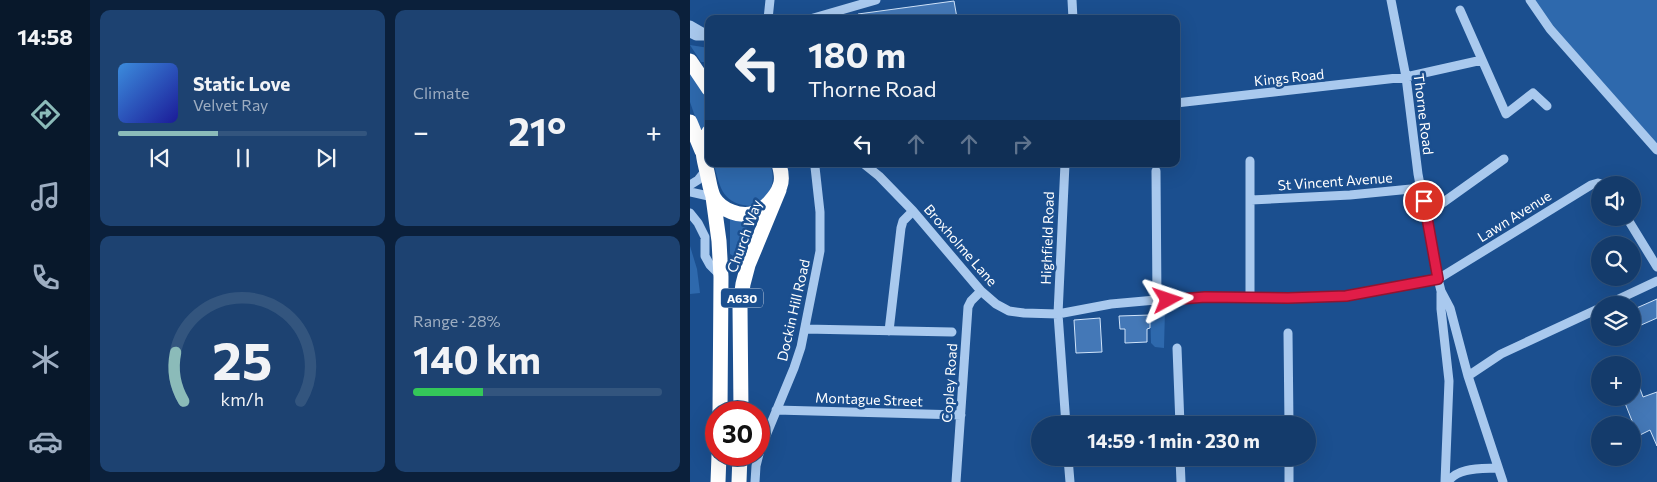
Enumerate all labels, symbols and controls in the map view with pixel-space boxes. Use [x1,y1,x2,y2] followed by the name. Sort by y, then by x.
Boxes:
[17,23,73,50] text: 14:58
[808,32,906,75] text: 180 m
[725,35,790,100] icon: left
[1253,65,1325,89] street label: Kings Road
[193,72,290,95] text: Static Love
[1411,72,1437,156] street label: Thorne Road
[808,75,936,102] text: Thorne Road
[413,83,469,102] text: Climate
[193,95,268,114] text: Velvet Ray
[28,97,63,132] icon: directions
[508,107,566,154] text: 21°
[413,114,429,148] text: −
[646,114,662,148] text: +
[849,130,877,158] icon: left
[902,130,930,158] icon: ahead
[955,130,983,158] icon: ahead
[1008,130,1036,158] icon: right
[146,144,174,172] icon: previous
[229,144,257,172] icon: pause
[312,144,340,172] icon: next
[1277,169,1393,193] street label: St Vincent Avenue
[1591,176,1641,466] map controls
[1591,176,1641,226] button: sound
[28,179,63,214] icon: music
[1403,180,1445,222] pin
[1410,187,1438,215] icon: arrive
[1474,187,1554,245] street label: Lawn Avenue
[1037,191,1057,285] street label: Highfield Road
[723,197,765,275] street label: Church Way
[921,201,1001,289] street label: Broxholme Lane
[1591,236,1641,286] button: search
[773,257,813,363] street label: Dockin Hill Road
[28,260,63,295] icon: phone
[1141,273,1193,325] position arrow
[721,288,763,308] road number: A630
[1591,296,1641,346] button: layers
[413,311,501,330] text: Range · 28%
[213,327,272,391] text: 25
[413,335,541,382] text: 140 km
[28,342,63,377] icon: climate
[938,343,960,423] street label: Copley Road
[1591,356,1641,406] button: +
[221,388,264,410] text: km/h
[815,389,923,409] street label: Montague Street
[705,401,770,466] speed limit sign: 30
[1591,416,1641,466] button: −
[28,424,63,459] icon: car
[1087,429,1260,452] text: 14:59 · 1 min · 230 m

